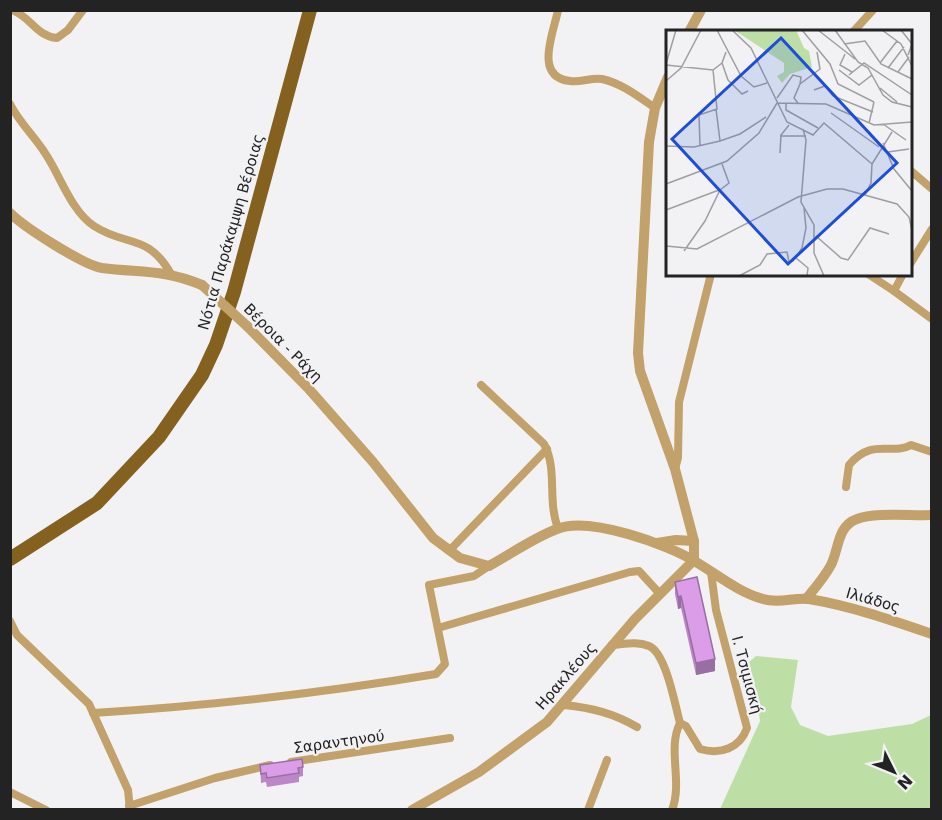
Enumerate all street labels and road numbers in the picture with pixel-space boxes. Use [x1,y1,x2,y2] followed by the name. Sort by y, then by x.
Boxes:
[194,132,268,332] street label: Νότια Παράκαμψη Βέροιας
[240,300,326,386] street label: Βέροια - Ράχη
[844,584,902,616] street label: Ιλιάδος
[728,634,766,716] street label: Ι. Τσιμισκή
[532,639,600,713] street label: Ηρακλέους
[292,727,386,757] street label: Σαραντηνού

